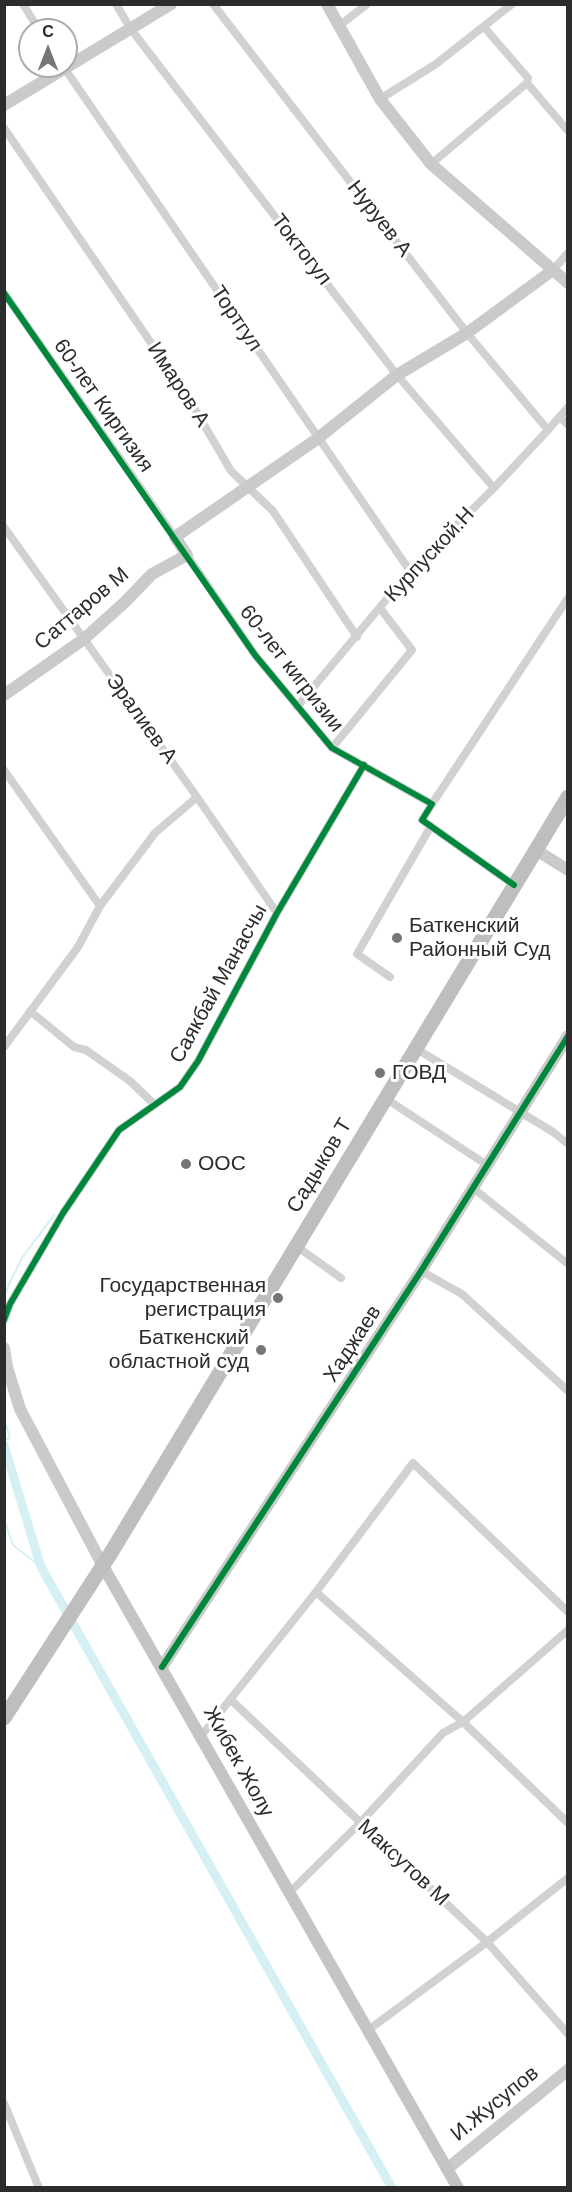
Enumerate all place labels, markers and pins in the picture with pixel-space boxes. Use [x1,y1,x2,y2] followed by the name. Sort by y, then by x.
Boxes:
[409,913,550,963] place label: Баткенский Районный Суд
[390,931,404,945] marker: Баткенский Районный Суд
[392,1060,446,1086] place label: ГОВД
[373,1066,387,1080] marker: ГОВД
[198,1151,246,1177] place label: ООС
[179,1157,193,1171] marker: ООС
[99,1273,266,1323] place label: Государственная регистрация
[271,1291,285,1305] marker: Государственная регистрация
[109,1325,249,1375] place label: Баткенский областной суд
[254,1343,268,1357] marker: Баткенский областной суд

